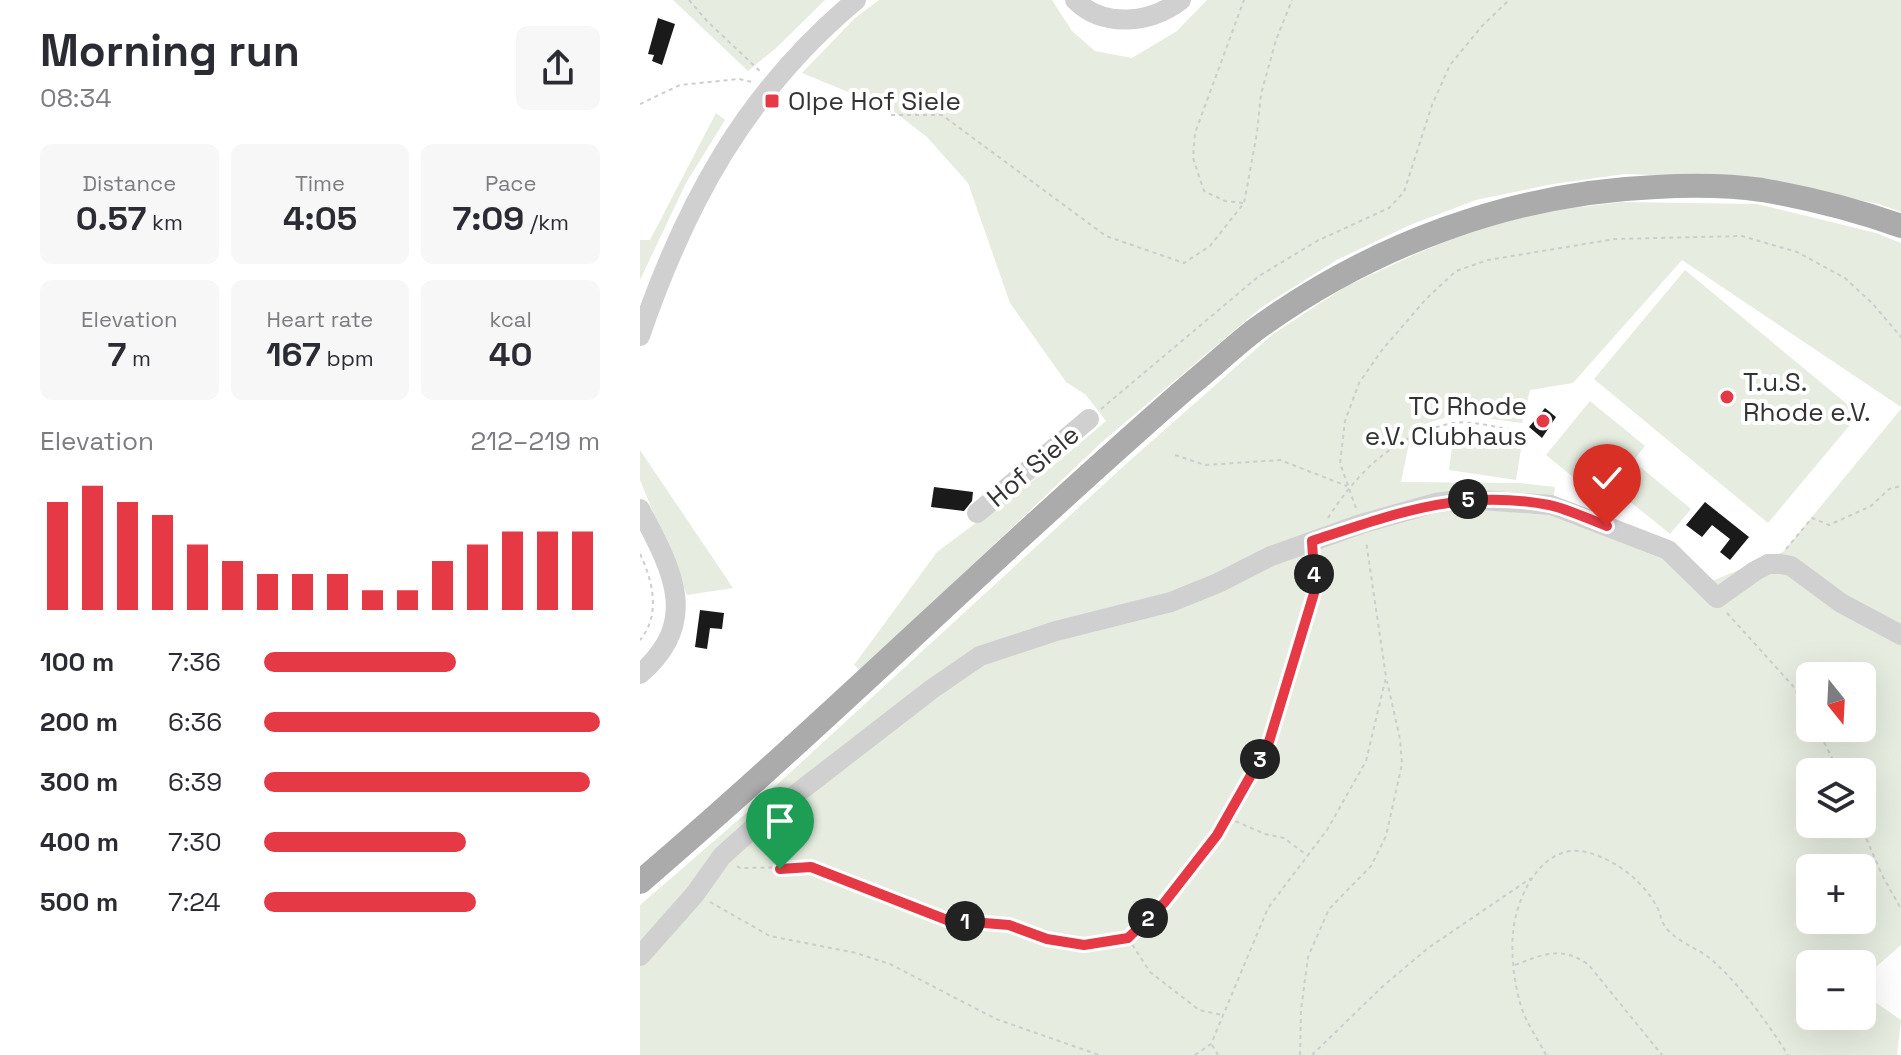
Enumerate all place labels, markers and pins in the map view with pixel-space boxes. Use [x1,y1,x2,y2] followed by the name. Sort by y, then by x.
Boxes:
[788,84,961,118] place label: Olpe Hof Siele
[763,92,781,110] marker: Olpe Hof Siele
[1743,365,1871,429] place label: T.u.S. Rhode e.V.
[1718,388,1736,406] marker: T.u.S. Rhode e.V.
[1365,389,1527,453] place label: TC Rhode e.V. Clubhaus
[1534,412,1552,430] marker: TC Rhode e.V. Clubhaus
[1573,444,1641,526] pin
[1448,479,1488,519] pin: 5
[1294,554,1334,594] pin: 4
[1240,739,1280,779] pin: 3
[746,787,814,869] pin
[1128,898,1168,938] pin: 2
[945,901,985,941] pin: 1

